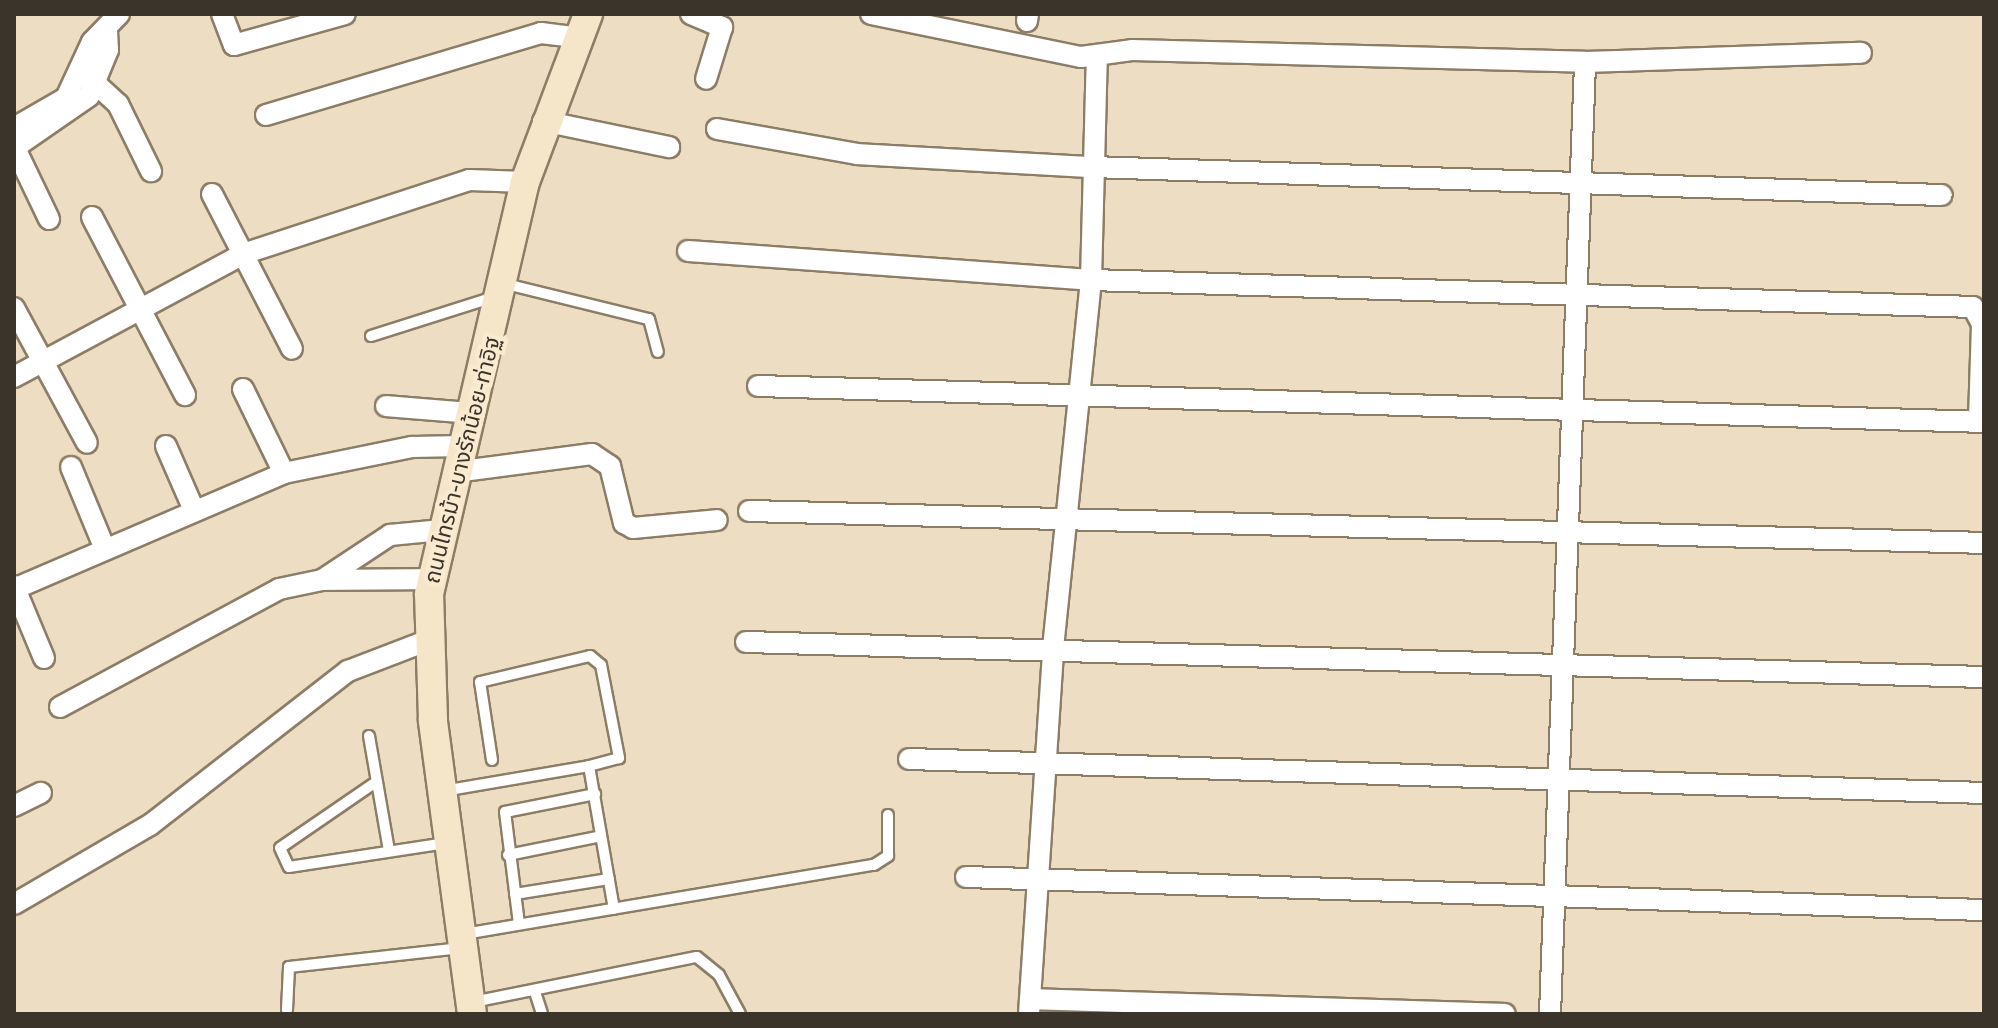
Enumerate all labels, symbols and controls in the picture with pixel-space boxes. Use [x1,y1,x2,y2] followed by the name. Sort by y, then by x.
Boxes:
[419,334,505,586] street label: ถนนไทรม้า-บางรักน้อย-ท่าอิฐ

